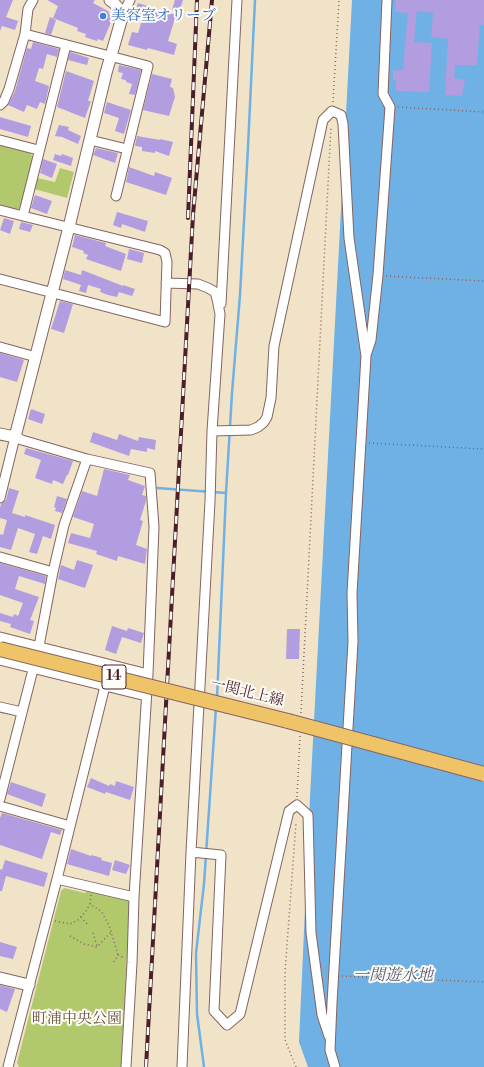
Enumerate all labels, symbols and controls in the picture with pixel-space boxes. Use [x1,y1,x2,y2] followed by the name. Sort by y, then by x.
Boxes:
[111,7,216,25] place label: 美容室オリーブ
[98,11,108,21] marker: 美容室オリーブ
[102,665,126,689] road number: 14
[208,675,286,711] street label: 一関北上線
[353,966,433,986] water label: 一関遊水地
[32,1010,122,1028] park label: 町浦中央公園

